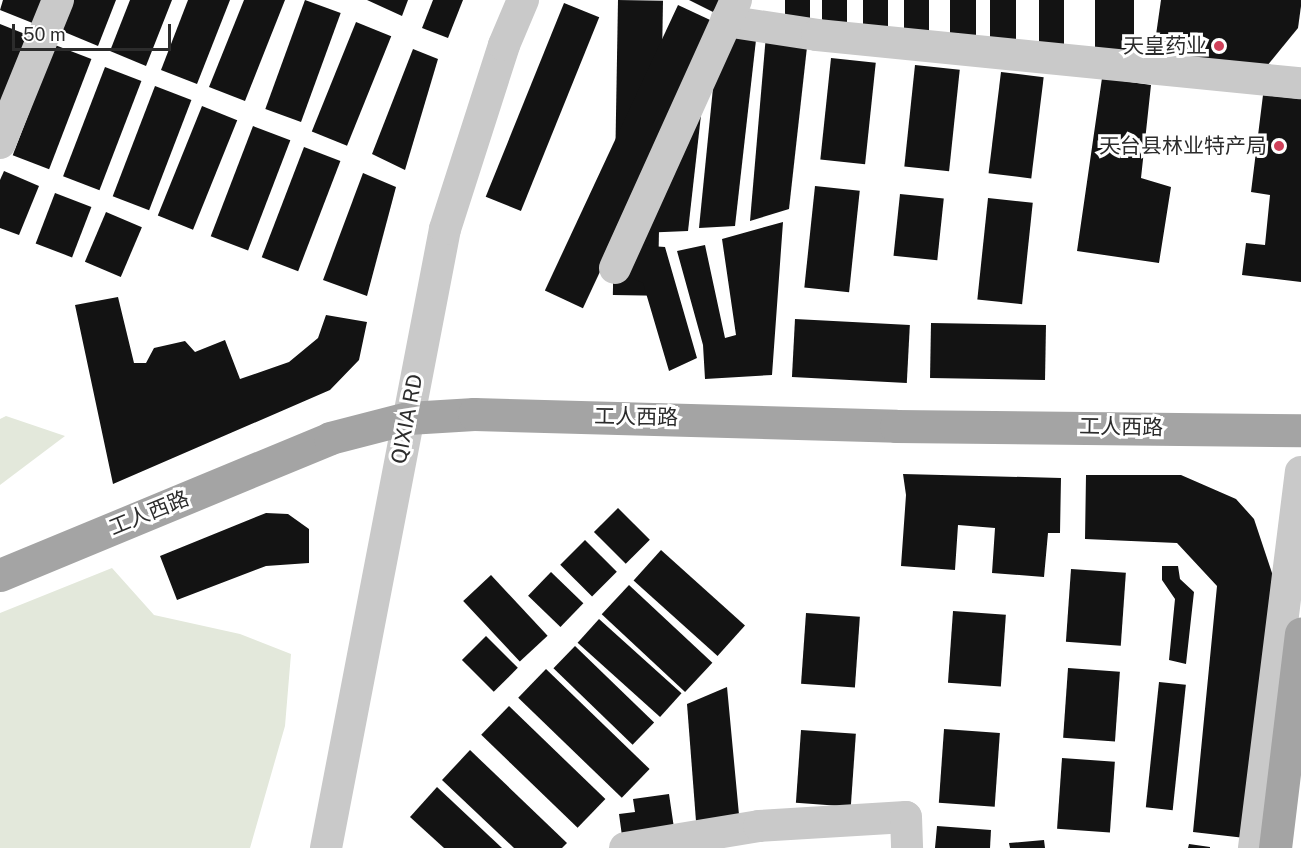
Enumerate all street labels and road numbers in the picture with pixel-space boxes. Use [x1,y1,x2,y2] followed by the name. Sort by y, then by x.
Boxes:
[386,372,428,466] street label: QIXIA RD
[594,404,678,430] street label: 工人西路
[1079,414,1163,440] street label: 工人西路
[105,486,193,540] street label: 工人西路

